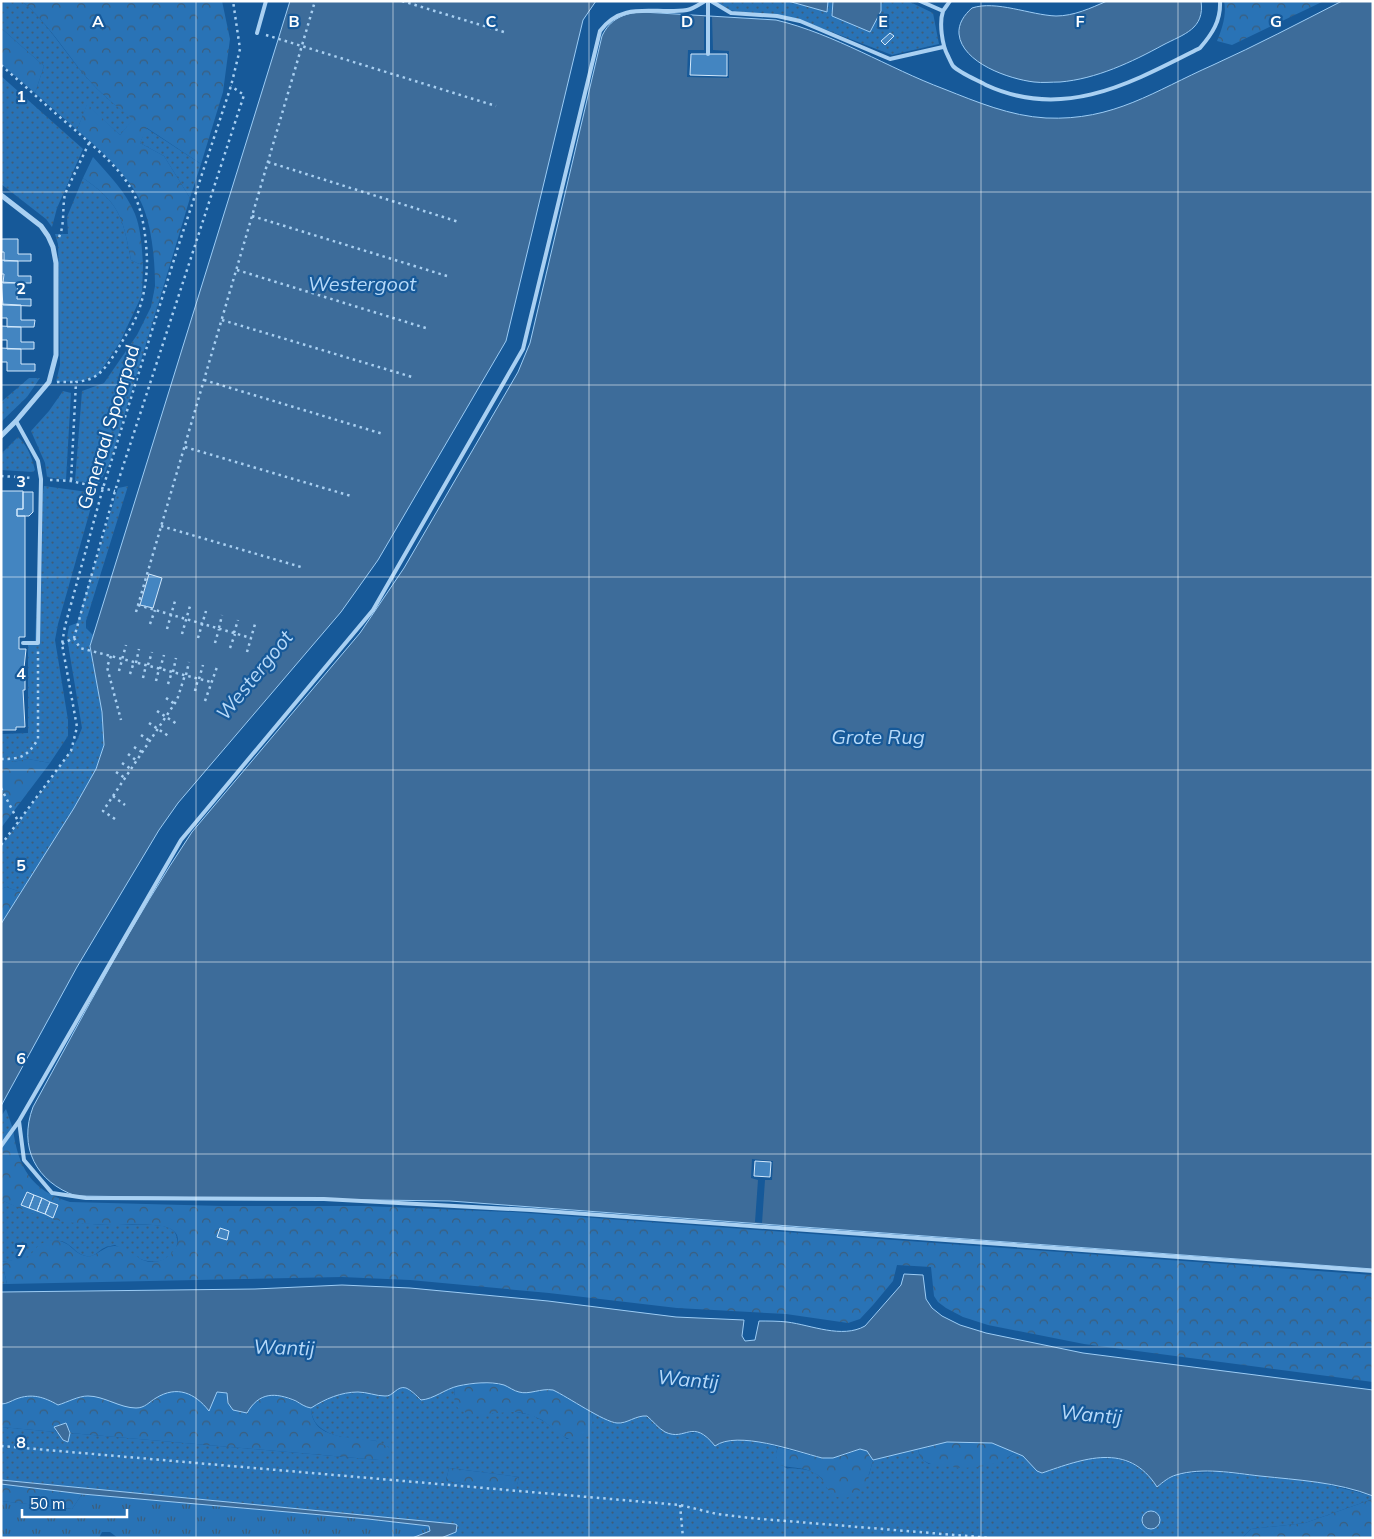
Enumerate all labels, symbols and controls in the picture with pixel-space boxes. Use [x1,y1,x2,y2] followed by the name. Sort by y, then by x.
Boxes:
[92,11,104,31] text: A
[288,11,300,31] text: B
[486,11,497,31] text: C
[681,11,693,31] text: D
[878,11,888,31] text: E
[1075,11,1085,31] text: F
[1270,11,1282,31] text: G
[16,86,26,106] text: 1
[308,271,417,296] water label: Westergoot
[16,278,26,298] text: 2
[72,342,144,512] street label: Generaal Spoorpad
[16,471,26,491] text: 3
[210,624,298,725] water label: Westergoot
[16,663,26,683] text: 4
[831,724,925,749] water label: Grote Rug
[16,855,26,875] text: 5
[16,1048,26,1068] text: 6
[16,1240,26,1260] text: 7
[253,1333,315,1361] water label: Wantij
[656,1364,720,1394] water label: Wantij
[1059,1399,1123,1429] water label: Wantij
[16,1432,26,1452] text: 8
[22,1486,128,1518] scale bar
[30,1494,65,1513] text: 50 m

